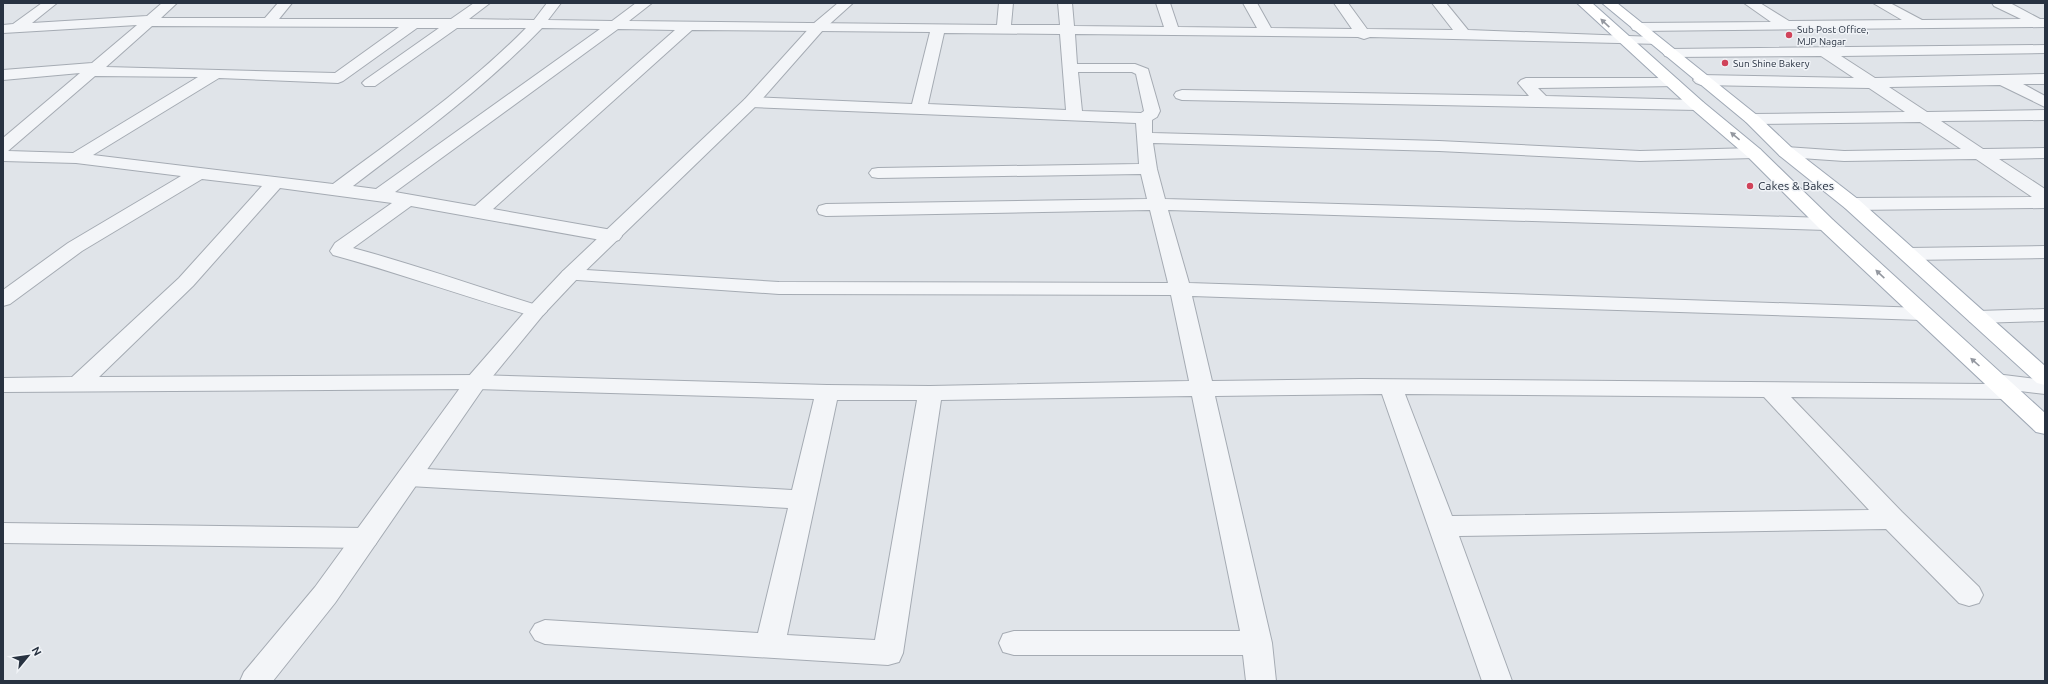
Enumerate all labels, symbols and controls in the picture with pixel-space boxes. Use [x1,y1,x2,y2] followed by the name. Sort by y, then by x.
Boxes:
[1600,18,1610,28] one-way arrow
[1797,24,1869,47] place label: Sub Post Office, MJP Nagar
[1784,30,1794,40] marker: Sub Post Office, MJP Nagar
[1720,58,1730,68] marker: Sun Shine Bakery
[1733,58,1810,69] place label: Sun Shine Bakery
[1729,132,1740,141] one-way arrow
[1758,179,1834,192] place label: Cakes & Bakes
[1745,181,1755,191] marker: Cakes & Bakes
[1875,270,1884,279] one-way arrow
[1970,357,1980,367] one-way arrow
[8,636,48,676] north arrow
[30,645,44,658] text: N

